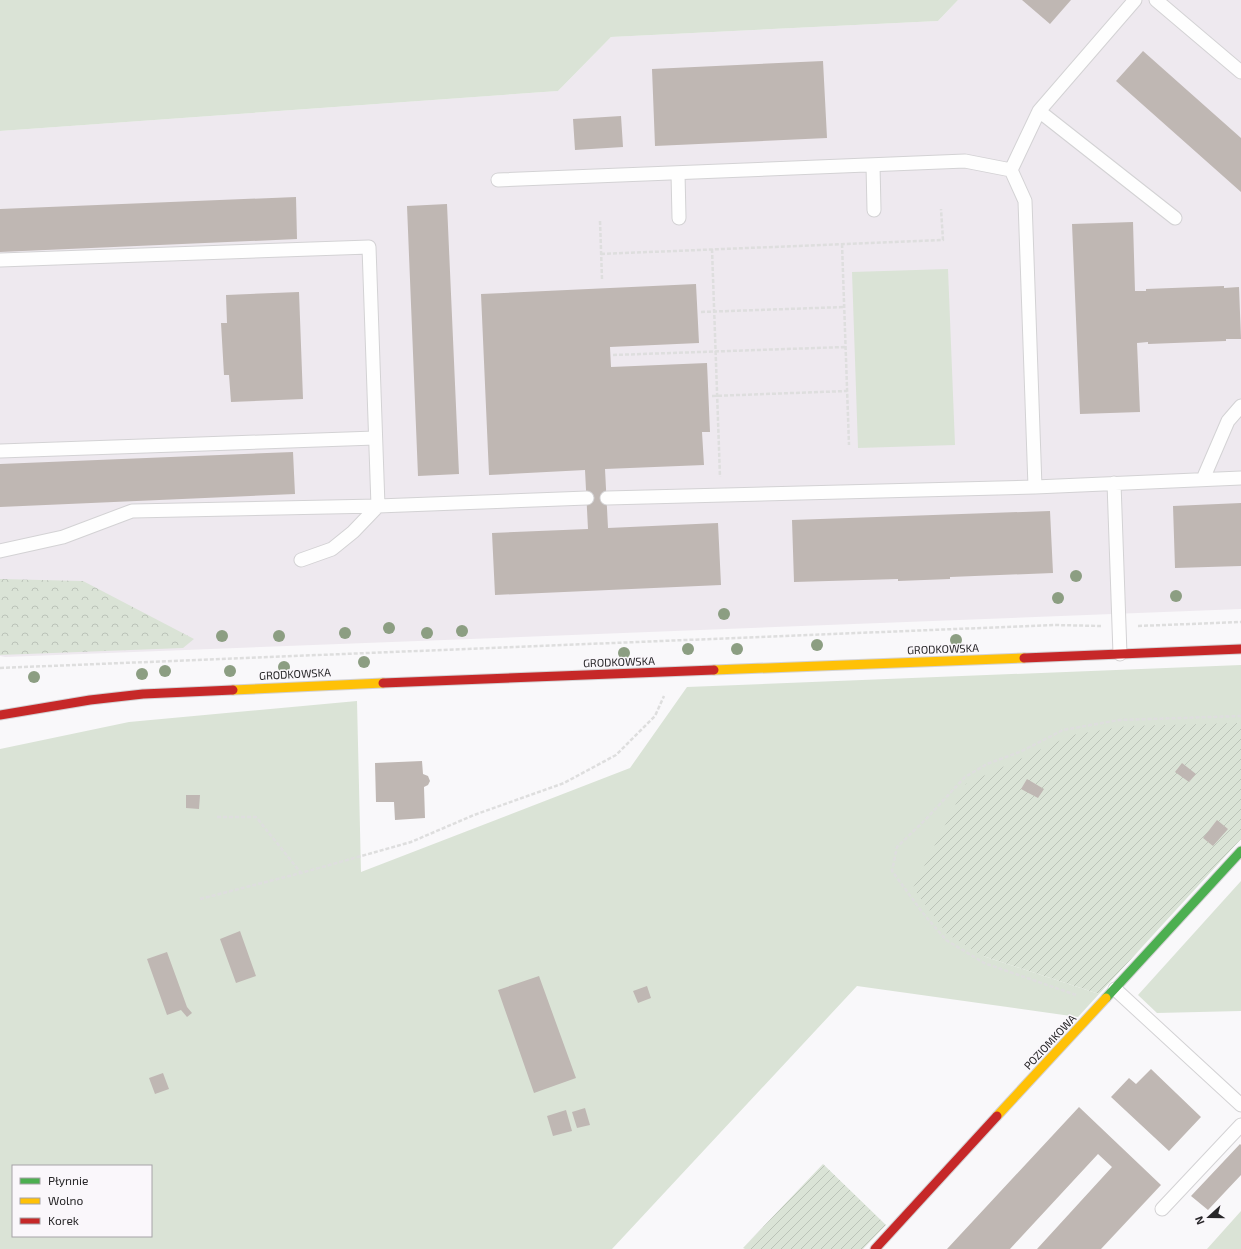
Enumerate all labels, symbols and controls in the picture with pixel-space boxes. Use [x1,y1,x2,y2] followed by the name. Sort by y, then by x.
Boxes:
[907,641,979,656] street label: GRODKOWSKA
[583,654,655,669] street label: GRODKOWSKA
[259,665,331,682] street label: GRODKOWSKA
[1021,1011,1079,1072] street label: POZIOMKOWA
[12,1165,152,1237] legend
[48,1173,88,1187] text: Płynnie
[48,1193,84,1207] text: Wolno
[1189,1197,1229,1237] north arrow
[48,1213,79,1227] text: Korek
[1192,1215,1207,1227] text: N

